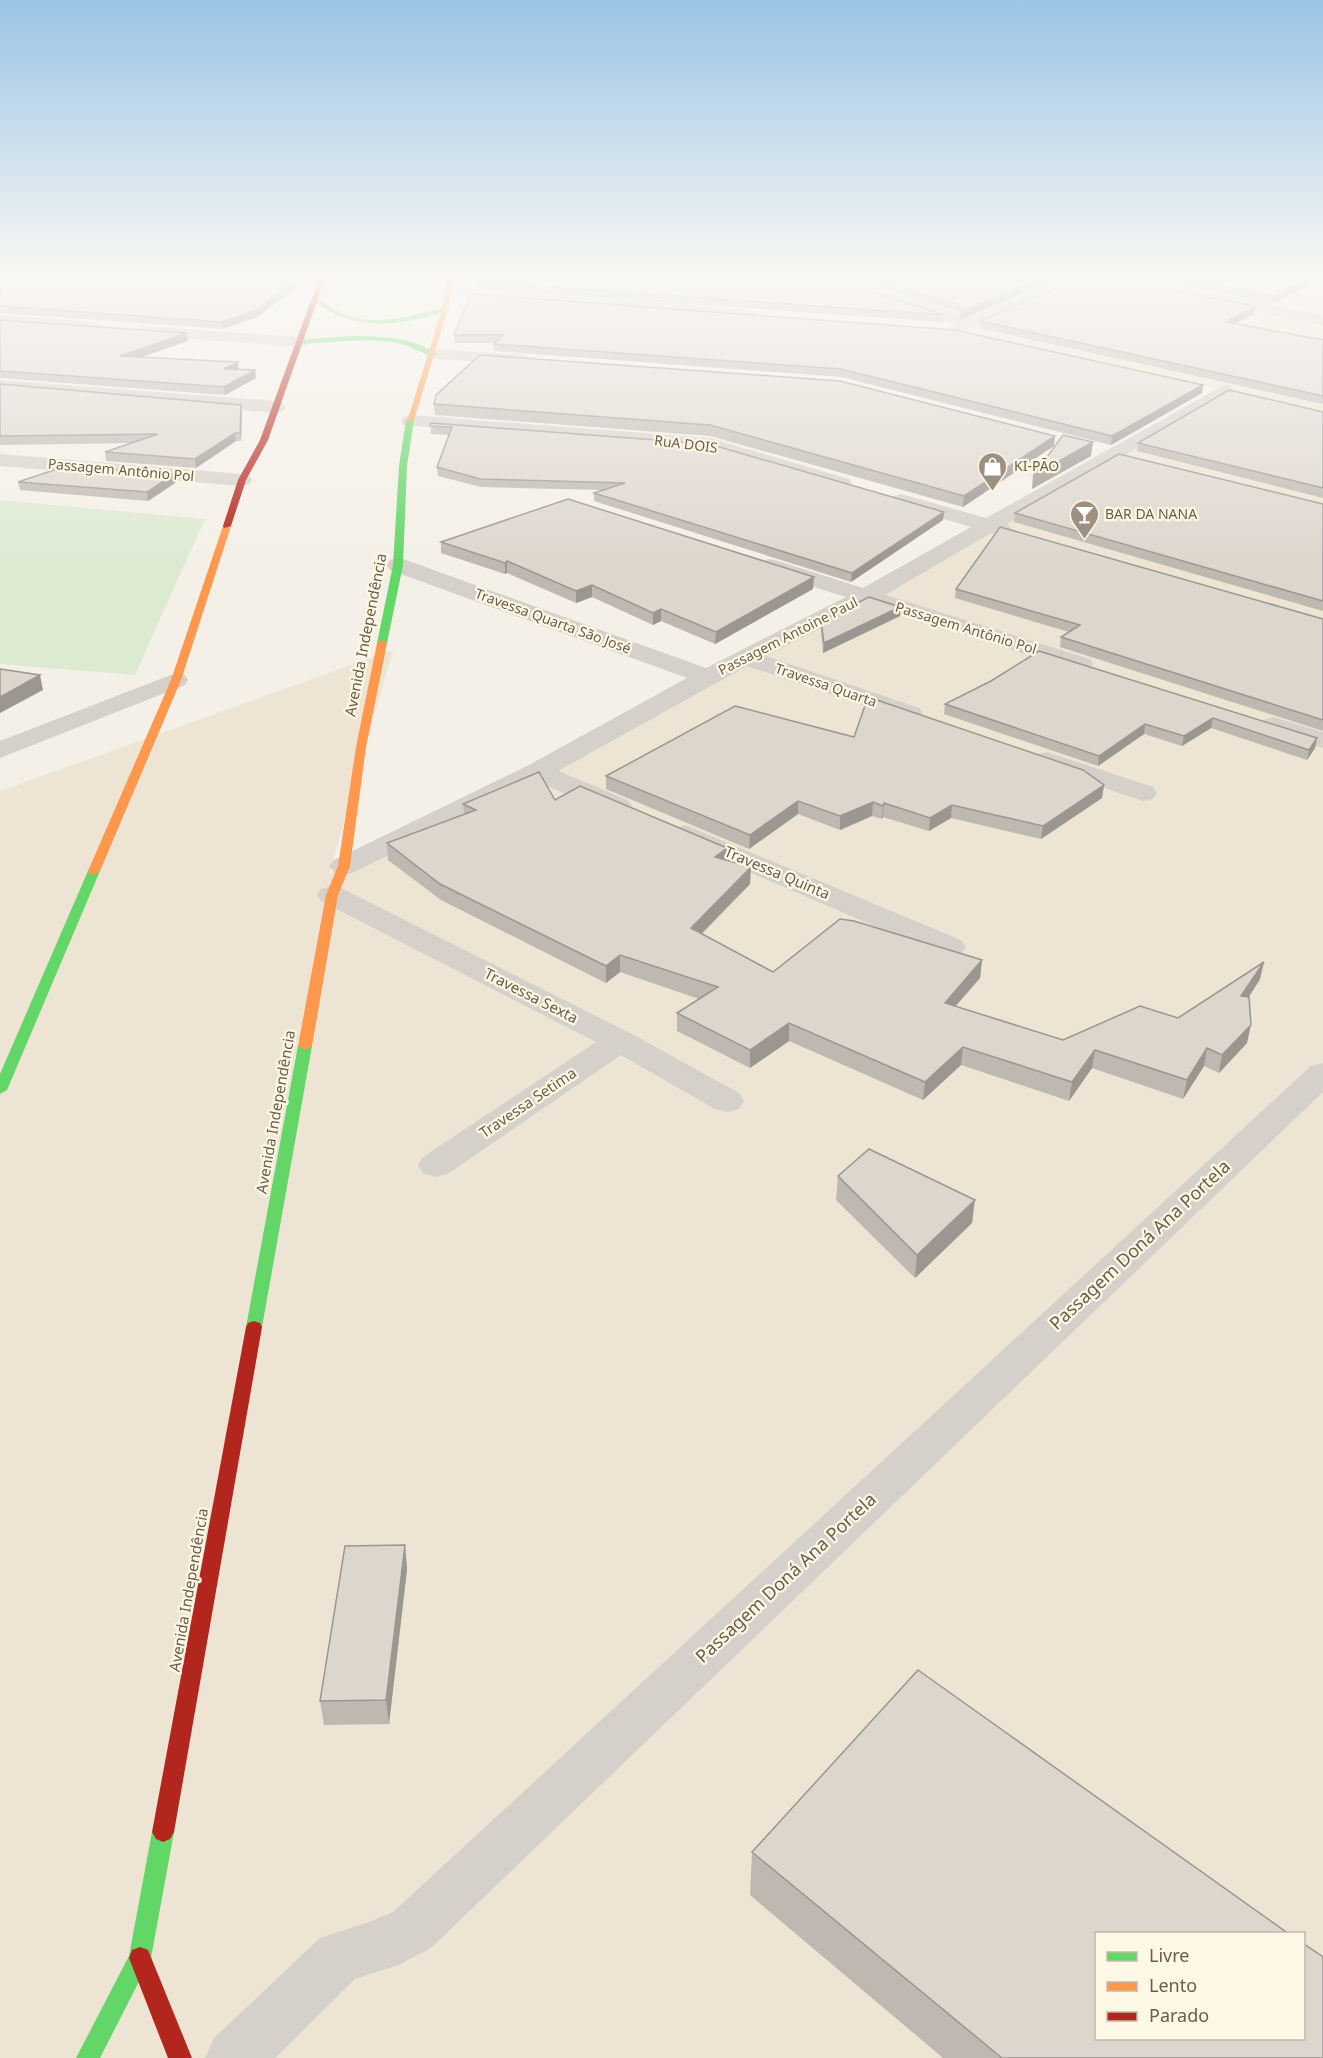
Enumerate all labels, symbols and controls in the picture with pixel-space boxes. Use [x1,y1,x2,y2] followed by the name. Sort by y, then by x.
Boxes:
[653,430,719,457] street label: RuA DOIS
[977,450,1009,492] shop icon: KI-PÃO
[47,454,195,485] street label: Passagem Antônio Pol
[1014,456,1059,475] place label: KI-PÃO
[1068,498,1100,540] bar icon: BAR DA NANA
[1105,504,1197,523] place label: BAR DA NANA
[339,552,391,718] street label: Avenida Independência
[473,583,634,658] street label: Travessa Quarta São José
[715,592,861,679] street label: Passagem Antoine Paul
[893,597,1039,658] street label: Passagem Antônio Pol
[773,658,880,711] street label: Travessa Quarta
[722,841,833,903] street label: Travessa Quinta
[481,963,582,1027] street label: Travessa Sexta
[251,1028,299,1195] street label: Avenida Independência
[475,1062,580,1142] street label: Travessa Setima
[1044,1154,1235,1335] street label: Passagem Doná Ana Portela
[690,1487,881,1668] street label: Passagem Doná Ana Portela
[164,1506,212,1673] street label: Avenida Independência
[1095,1932,1305,2040] legend
[1149,1943,1189,1967] text: Livre
[1149,1973,1197,1997] text: Lento
[1149,2003,1209,2027] text: Parado

